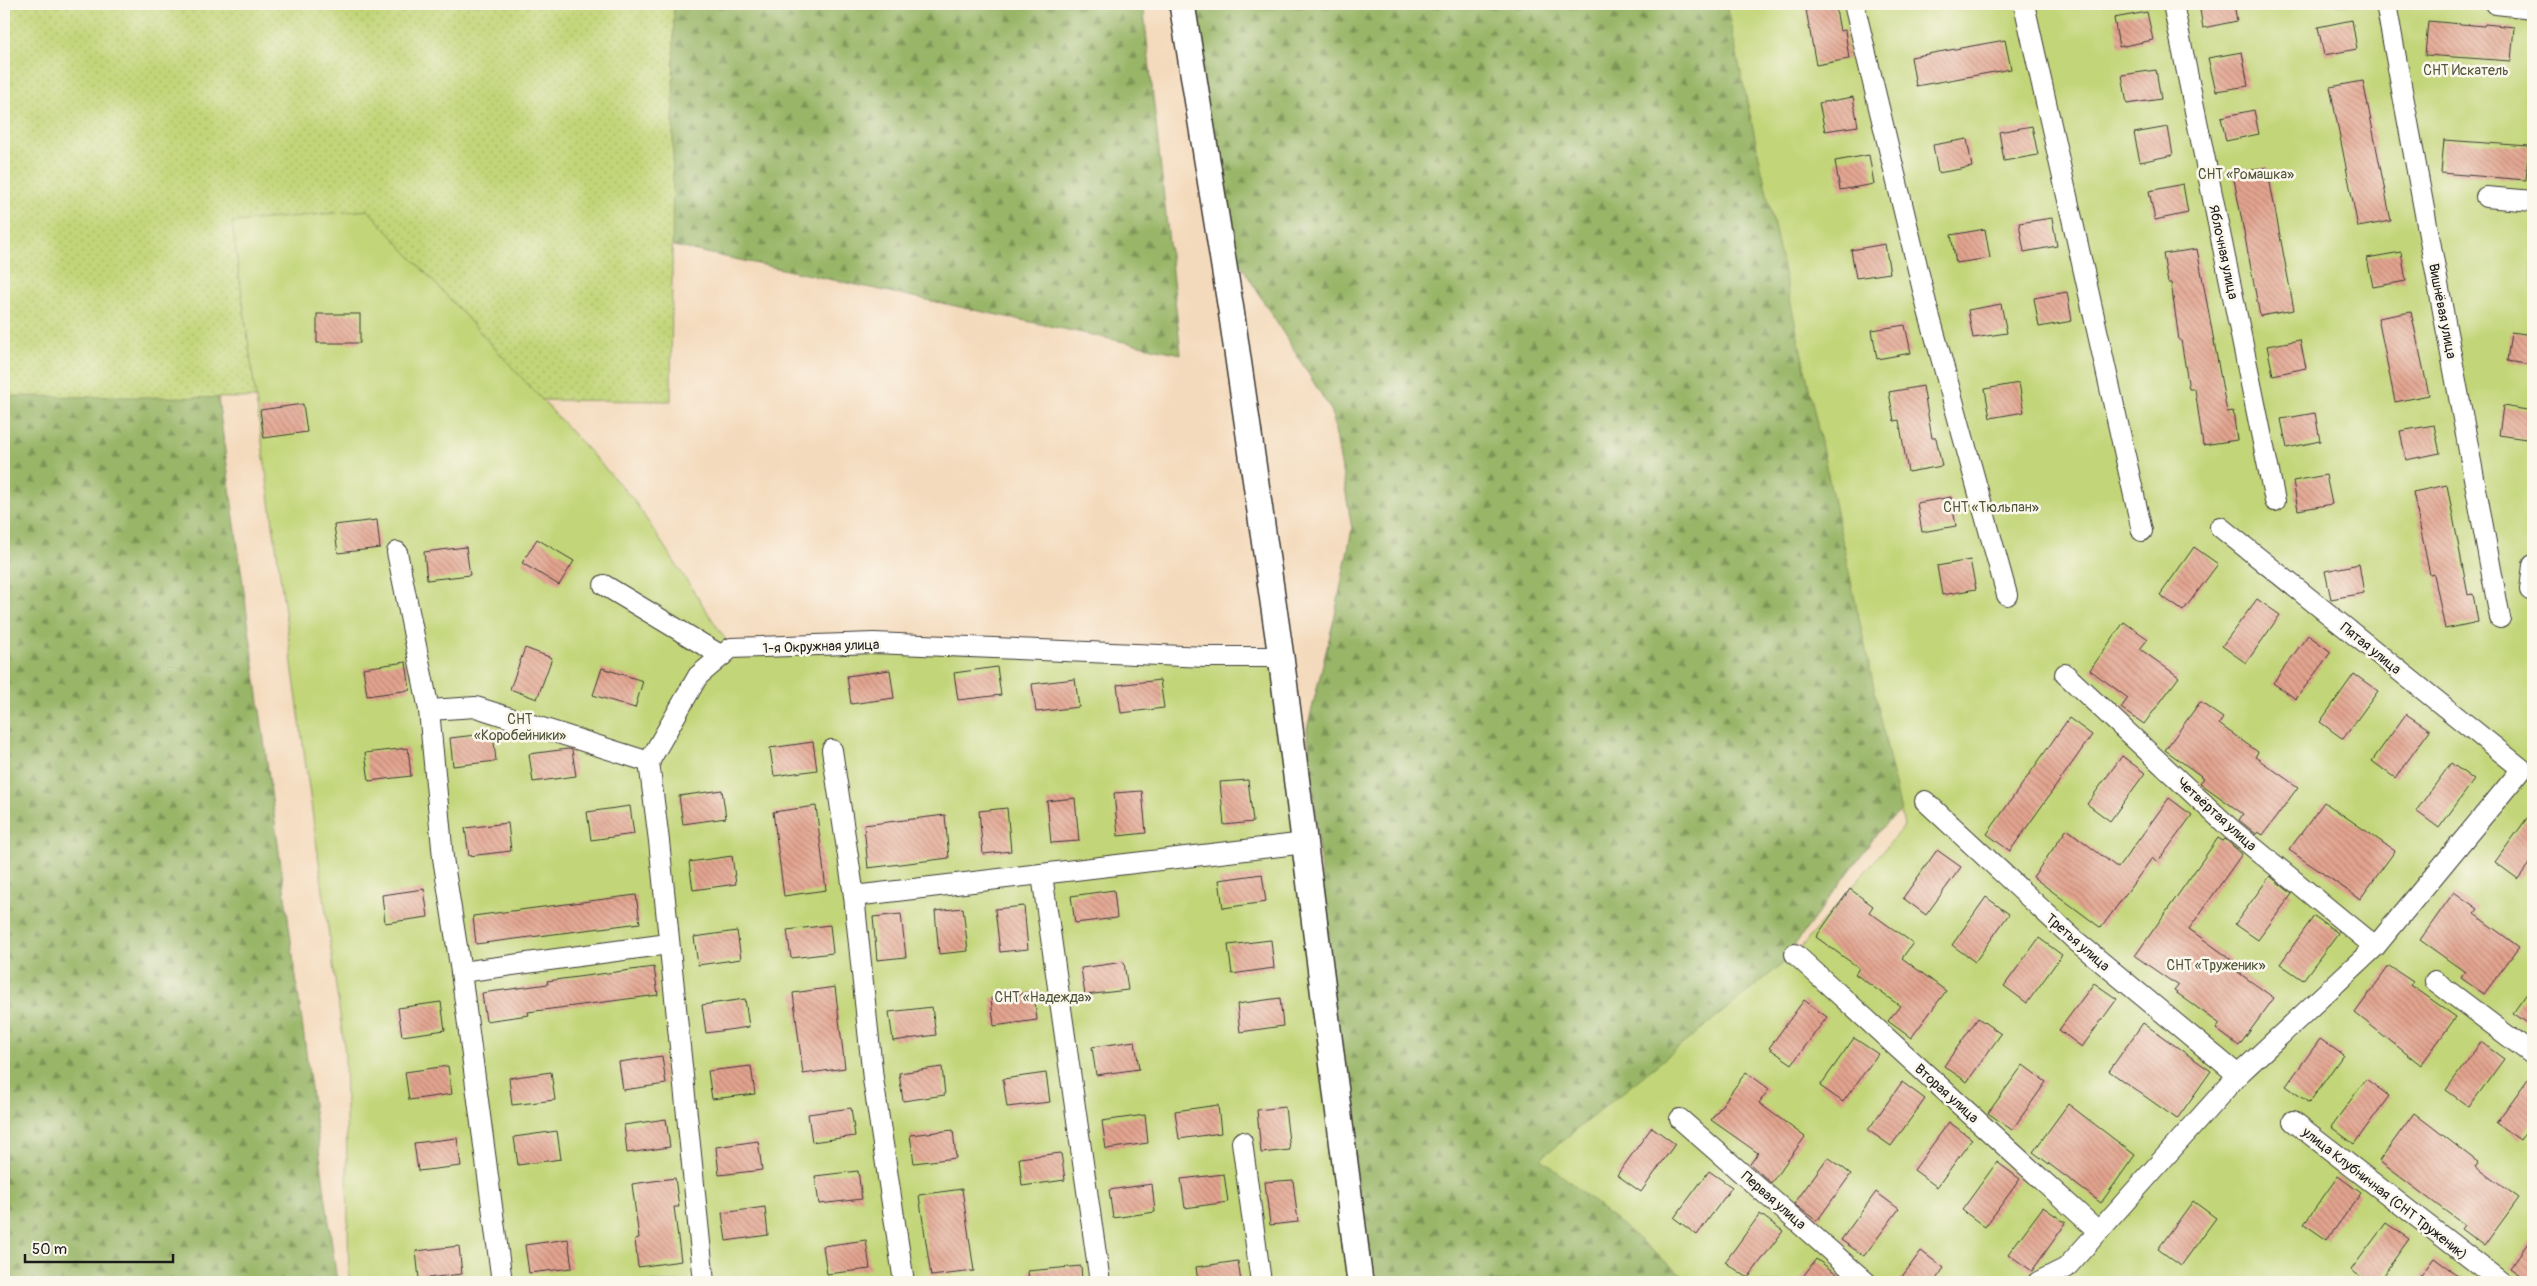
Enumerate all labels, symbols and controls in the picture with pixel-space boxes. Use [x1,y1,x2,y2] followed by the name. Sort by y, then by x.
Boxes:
[2423,62,2509,79] park label: СНТ Искатель
[2198,166,2294,183] park label: СНТ «Ромашка»
[2205,203,2242,301] street label: Яблочная улица
[2425,262,2460,360] street label: Вишнёвая улица
[1943,499,2039,516] park label: СНТ «Тюльпан»
[2337,619,2404,678] street label: Пятая улица
[762,636,880,657] street label: 1-я Окружная улица
[474,711,566,744] park label: СНТ «Коробейники»
[2173,774,2260,855] street label: Четвёртая улица
[2042,910,2113,975] street label: Третья улица
[2166,957,2266,974] park label: СНТ «Труженик»
[995,989,1091,1006] park label: СНТ «Надежда»
[1911,1060,1982,1126] street label: Вторая улица
[2298,1123,2471,1263] street label: улица Клубничная (СНТ Труженик)
[1738,1168,1809,1233] street label: Первая улица
[25,1231,172,1263] scale bar
[32,1240,67,1259] text: 50 m

